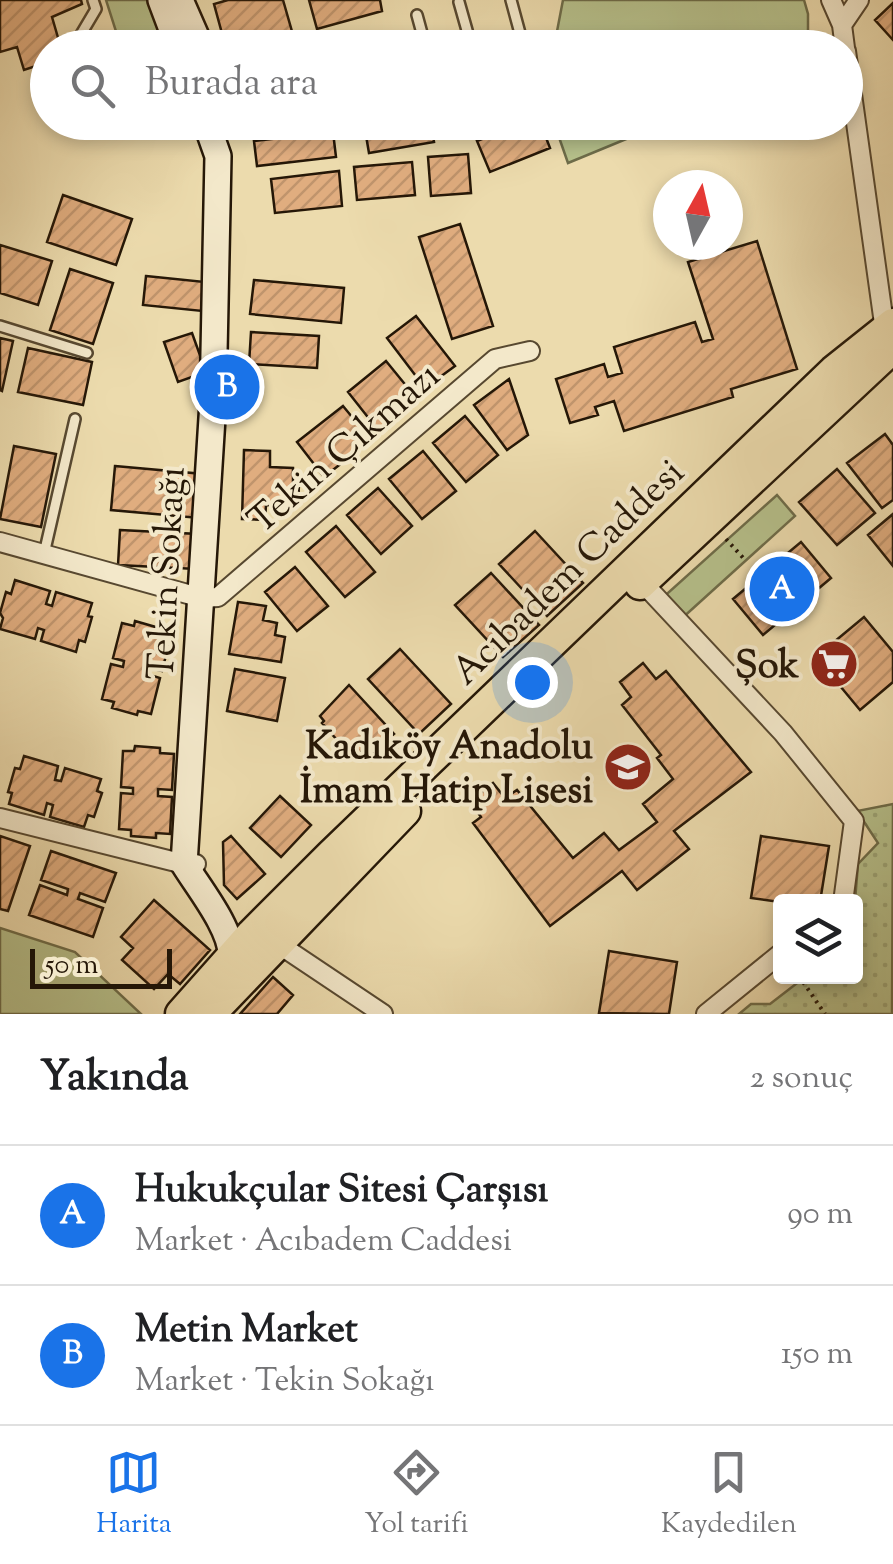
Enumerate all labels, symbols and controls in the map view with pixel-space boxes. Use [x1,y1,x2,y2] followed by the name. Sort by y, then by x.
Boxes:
[30,30,863,140] search box
[65,58,120,113] icon: search
[145,58,318,112] text: Burada ara
[653,170,743,260] north arrow
[194,350,260,424] pin: B
[238,351,453,549] street label: Tekin Çıkmazı
[441,448,698,699] street label: Acıbadem Caddesi
[136,465,202,681] street label: Tekin Sokağı
[750,552,814,626] pin: A
[808,638,860,690] supermarket icon: Şok
[735,641,799,695] place label: Şok
[507,657,558,708] your location
[300,722,593,820] place label: Kadıköy Anadolu İmam Hatip Lisesi
[602,741,654,793] school or university icon: Kadıköy Anadolu İmam Hatip Lisesi
[773,894,863,984] map controls
[773,894,863,984] button: layers
[30,944,172,988] scale bar
[45,946,99,986] text: 50 m
[40,1049,189,1109] text: Yakında
[750,1056,853,1102] text: 2 sonuç
[135,1165,548,1219] text: Hukukçular Sitesi Çarşısı
[60,1192,85,1238] text: A
[787,1192,853,1238] text: 90 m
[135,1219,512,1265] text: Market · Acıbadem Caddesi
[135,1305,358,1359] text: Metin Market
[62,1332,83,1378] text: B
[781,1332,853,1378] text: 150 m
[135,1359,434,1405] text: Market · Tekin Sokağı
[96,1445,172,1545] tab: Harita
[364,1445,469,1545] tab: Yol tarifi
[661,1445,797,1545] tab: Kaydedilen

